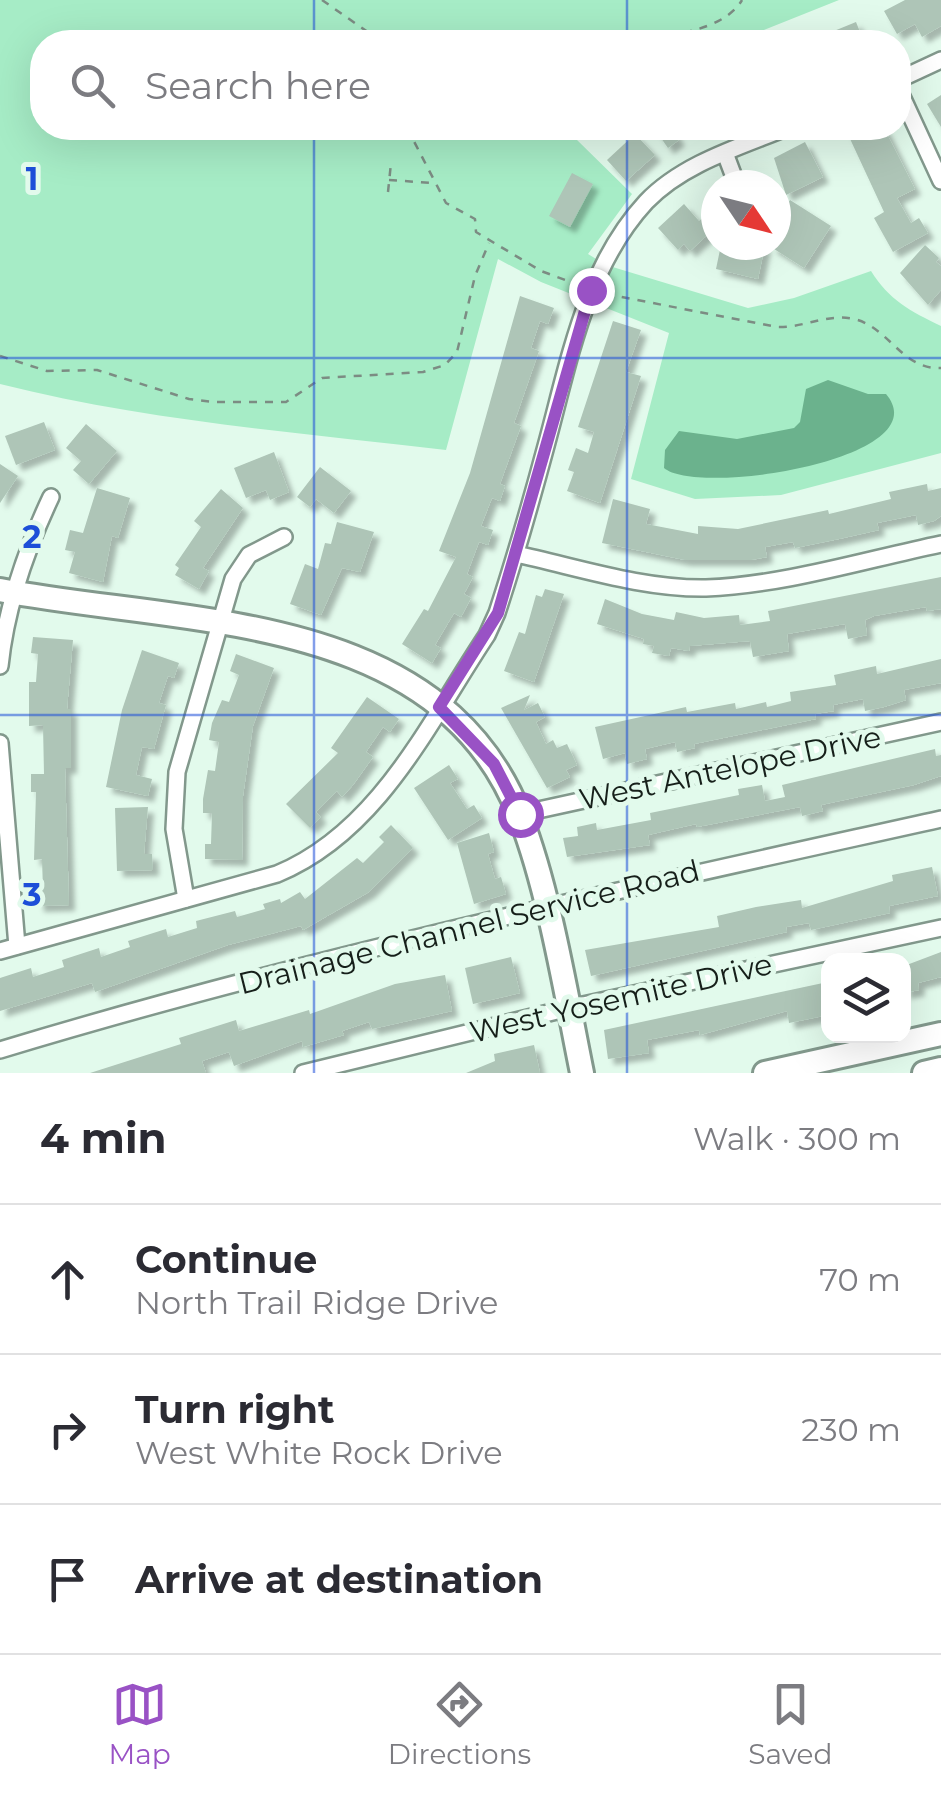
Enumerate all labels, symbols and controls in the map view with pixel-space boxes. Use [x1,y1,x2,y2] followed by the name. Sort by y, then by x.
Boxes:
[30,30,911,140] search box
[65,58,120,113] icon: search
[145,62,371,109] text: Search here
[26,159,38,198] text: 1
[701,170,791,260] north arrow
[569,268,615,314] route end
[23,517,41,556] text: 2
[576,718,884,818] street label: West Antelope Drive
[498,792,544,838] route start
[234,852,704,1002] street label: Drainage Channel Service Road
[22,875,41,914] text: 3
[466,945,776,1051] street label: West Yosemite Drive
[821,953,911,1043] map controls
[821,953,911,1043] button: layers
[40,1112,167,1164] text: 4 min
[693,1119,901,1158] text: Walk · 300 m
[135,1236,317,1283] text: Continue
[40,1252,95,1307] icon: ahead
[819,1260,901,1299] text: 70 m
[135,1283,498,1322] text: North Trail Ridge Drive
[135,1386,334,1433] text: Turn right
[40,1402,95,1457] icon: right
[801,1410,901,1449] text: 230 m
[135,1433,502,1472] text: West White Rock Drive
[40,1552,95,1607] icon: arrive
[135,1556,543,1603] text: Arrive at destination
[109,1677,171,1771] tab: Map
[388,1677,531,1771] tab: Directions
[748,1677,832,1771] tab: Saved

